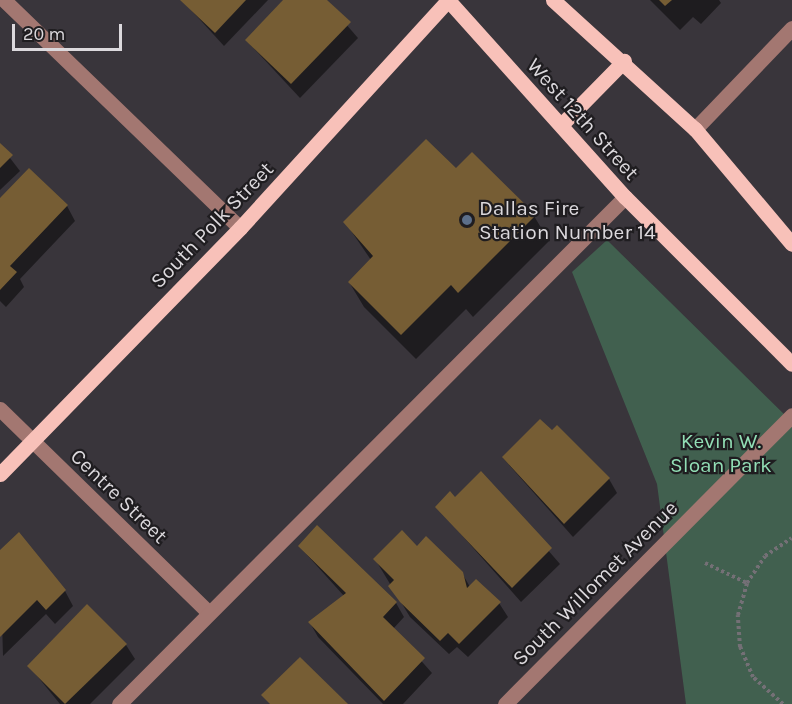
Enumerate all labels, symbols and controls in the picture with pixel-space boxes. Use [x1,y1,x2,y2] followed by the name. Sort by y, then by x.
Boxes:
[15,12,124,50] scale bar
[23,23,65,45] text: 20 m
[522,53,644,185] street label: West 12th Street
[145,157,279,293] street label: South Polk Street
[479,195,656,245] place label: Dallas Fire Station Number 14
[460,213,474,227] marker: Dallas Fire Station Number 14
[670,428,772,478] park label: Kevin W. Sloan Park
[65,443,173,549] street label: Centre Street
[507,495,683,671] street label: South Willomet Avenue

